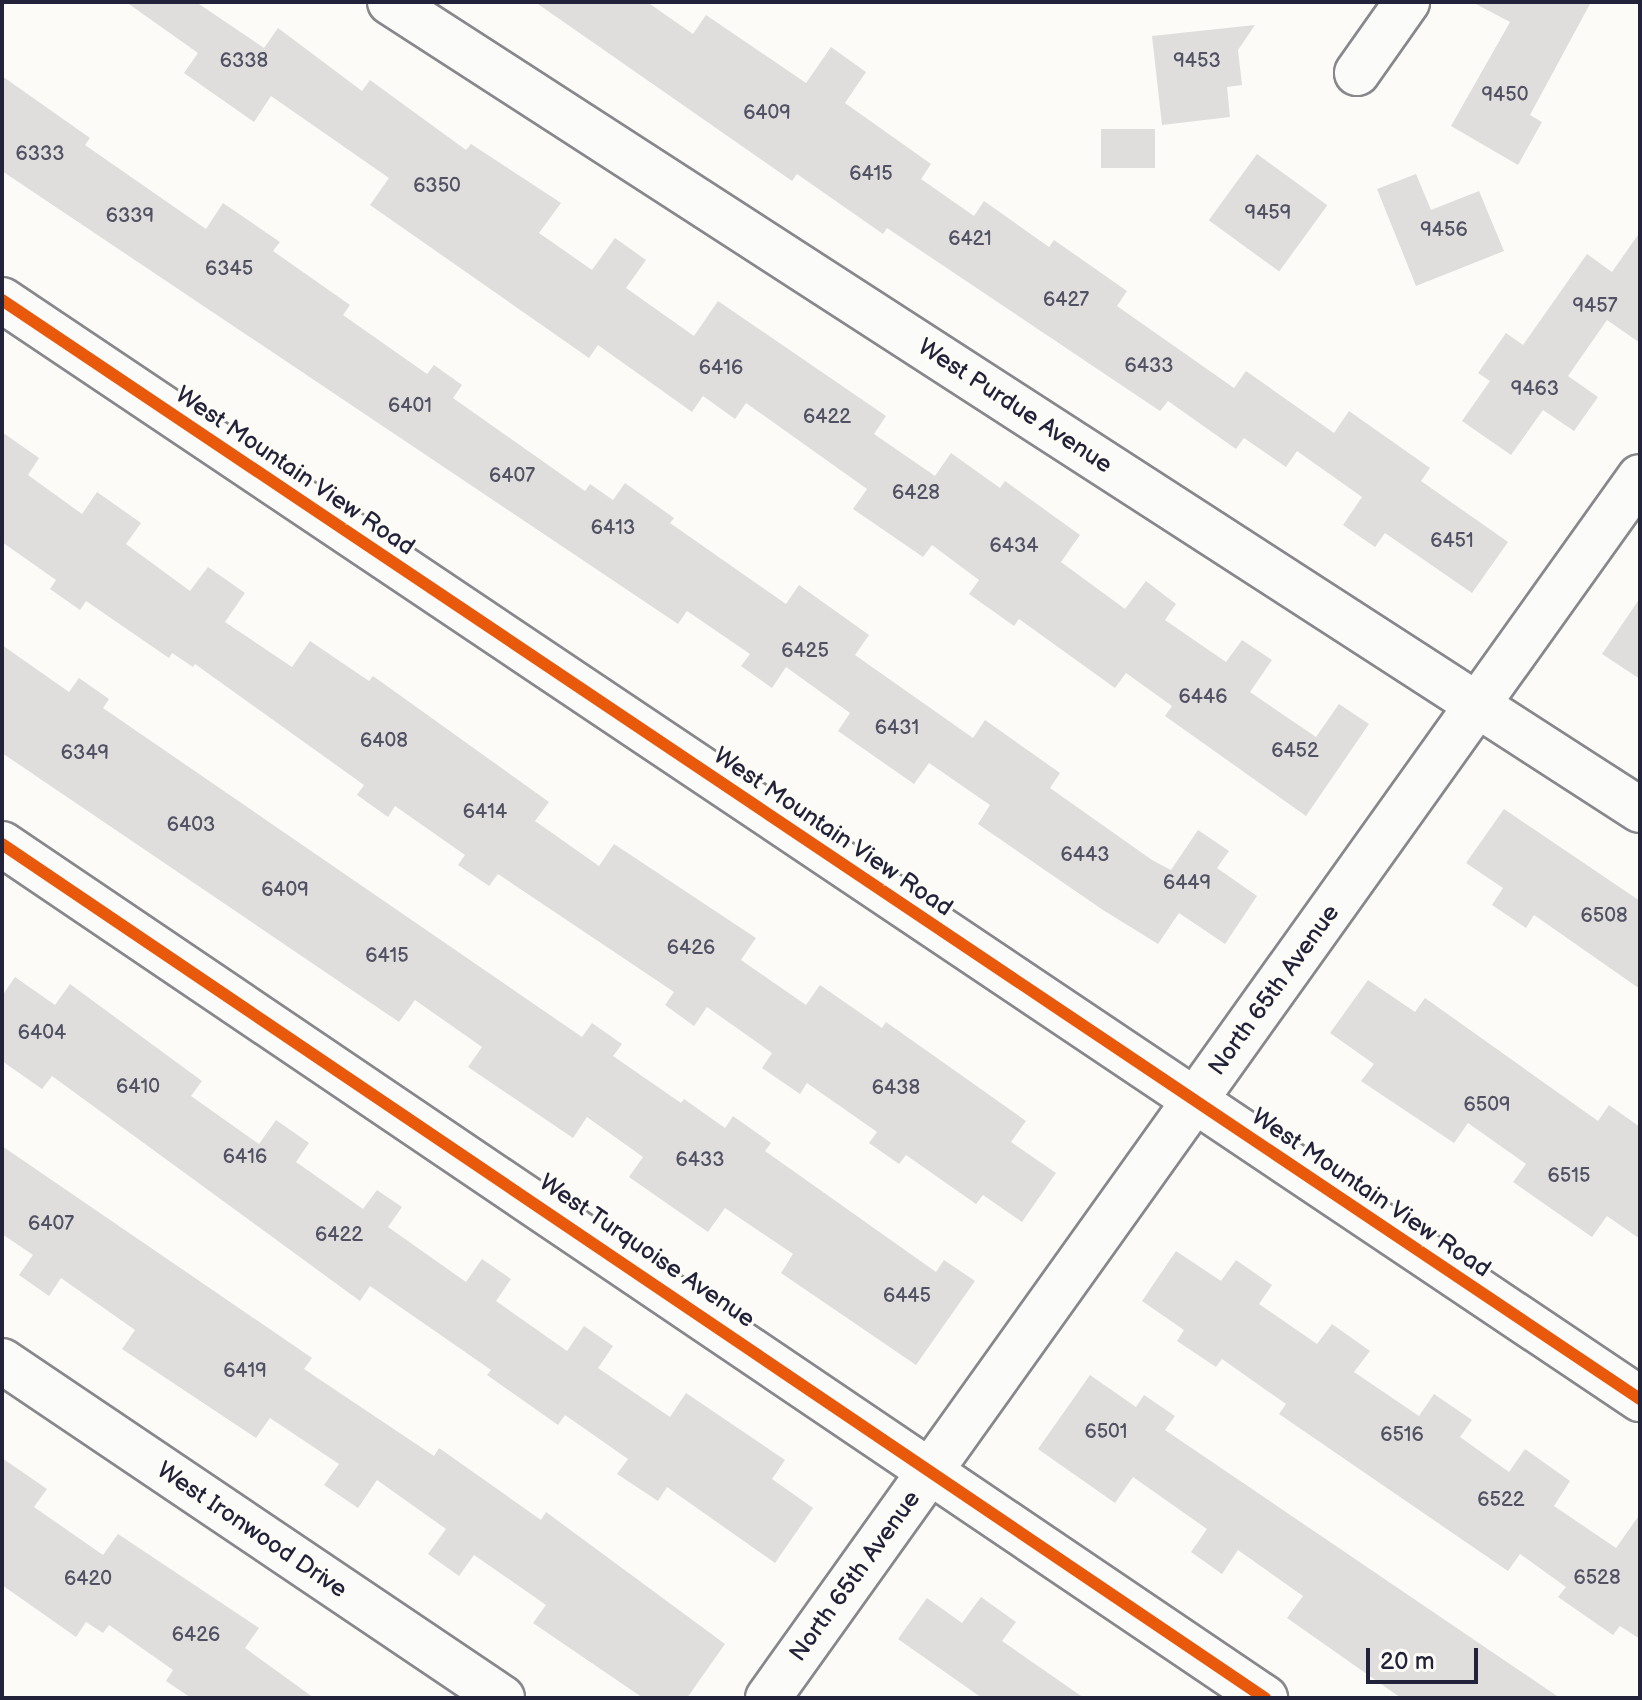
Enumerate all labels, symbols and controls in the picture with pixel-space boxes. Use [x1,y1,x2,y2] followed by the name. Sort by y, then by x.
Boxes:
[220,49,268,73] house number: 6338
[1173,49,1221,73] house number: 9453
[1482,83,1528,107] house number: 9450
[743,101,791,125] house number: 6409
[15,142,65,166] house number: 6333
[849,162,893,186] house number: 6415
[413,174,461,198] house number: 6350
[1245,201,1291,225] house number: 9459
[106,204,154,228] house number: 6339
[1420,218,1468,242] house number: 9456
[948,227,992,251] house number: 6421
[205,257,253,281] house number: 6345
[1043,288,1089,312] house number: 6427
[1572,294,1618,318] house number: 9457
[913,333,1117,479] street label: West Purdue Avenue
[1124,354,1174,378] house number: 6433
[699,356,743,380] house number: 6416
[1511,377,1559,401] house number: 9463
[170,380,420,562] street label: West Mountain View Road
[388,394,432,418] house number: 6401
[803,405,851,429] house number: 6422
[489,464,535,488] house number: 6407
[892,481,940,505] house number: 6428
[591,516,635,540] house number: 6413
[1430,529,1474,553] house number: 6451
[990,534,1038,558] house number: 6434
[781,639,829,663] house number: 6425
[1179,685,1227,709] house number: 6446
[875,716,919,740] house number: 6431
[360,729,408,753] house number: 6408
[1271,739,1319,763] house number: 6452
[61,741,109,765] house number: 6349
[708,741,958,923] street label: West Mountain View Road
[463,800,507,824] house number: 6414
[167,813,215,837] house number: 6403
[1061,843,1109,867] house number: 6443
[1163,871,1211,895] house number: 6449
[261,878,309,902] house number: 6409
[1202,899,1346,1081] street label: North 65th Avenue
[1580,904,1628,928] house number: 6508
[667,936,715,960] house number: 6426
[365,944,409,968] house number: 6415
[18,1021,66,1045] house number: 6404
[116,1075,160,1099] house number: 6410
[872,1076,920,1100] house number: 6438
[1464,1093,1510,1117] house number: 6509
[1246,1102,1496,1284] street label: West Mountain View Road
[223,1145,267,1169] house number: 6416
[675,1148,725,1172] house number: 6433
[1548,1164,1590,1188] house number: 6515
[533,1168,761,1334] street label: West Turquoise Avenue
[28,1212,74,1236] house number: 6407
[315,1223,363,1247] house number: 6422
[883,1284,931,1308] house number: 6445
[223,1359,267,1383] house number: 6419
[1084,1420,1128,1444] house number: 6501
[1380,1423,1424,1447] house number: 6516
[152,1456,352,1604] street label: West Ironwood Drive
[783,1485,927,1667] street label: North 65th Avenue
[1477,1488,1525,1512] house number: 6522
[1573,1566,1621,1590] house number: 6528
[64,1567,112,1591] house number: 6420
[172,1623,220,1647] house number: 6426
[1370,1632,1482,1682] scale bar
[1380,1647,1435,1676] text: 20 m

